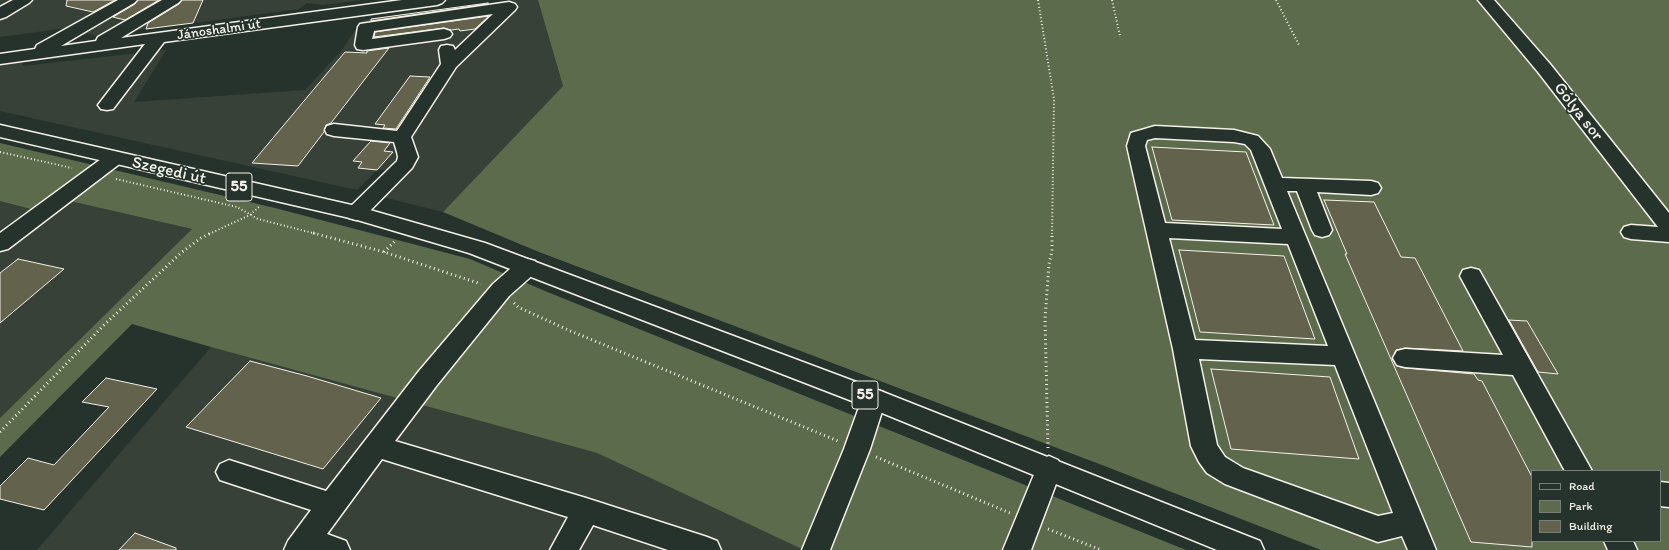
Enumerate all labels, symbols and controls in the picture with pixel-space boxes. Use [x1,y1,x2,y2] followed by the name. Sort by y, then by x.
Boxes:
[176,16,262,44] street label: Jánoshalmi út
[1549,79,1607,145] street label: Gólya sor
[130,153,208,189] street label: Szegedi út
[226,173,252,201] road number: 55
[852,381,878,409] road number: 55
[1531,470,1661,542] legend
[1569,479,1595,493] text: Road
[1569,499,1593,513] text: Park
[1569,519,1612,533] text: Building

